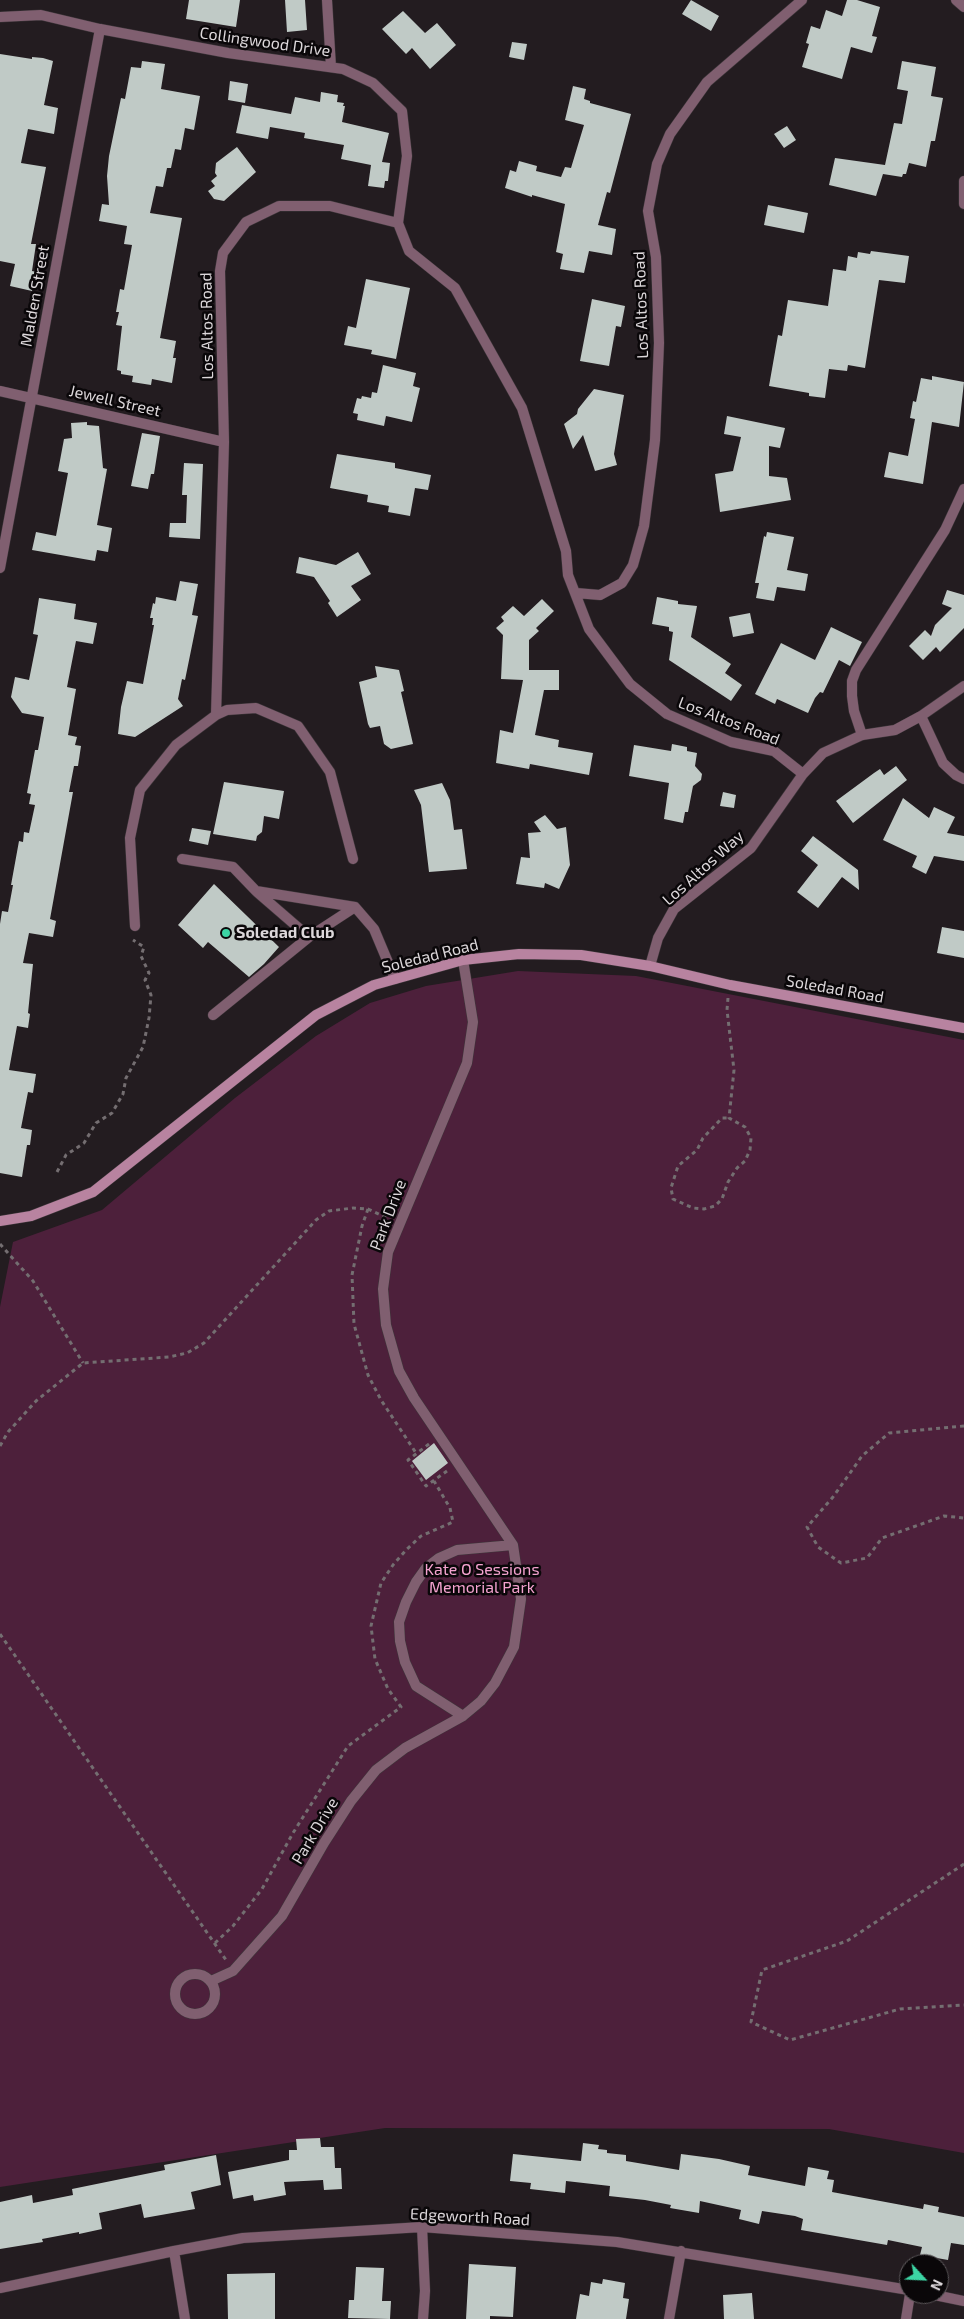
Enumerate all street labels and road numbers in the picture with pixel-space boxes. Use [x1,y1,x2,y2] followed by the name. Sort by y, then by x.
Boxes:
[198,23,332,61] street label: Collingwood Drive
[17,244,53,348] street label: Malden Street
[630,251,652,359] street label: Los Altos Road
[196,272,218,380] street label: Los Altos Road
[67,381,163,421] street label: Jewell Street
[675,693,783,749] street label: Los Altos Road
[658,827,748,909] street label: Los Altos Way
[380,935,480,977] street label: Soledad Road
[785,971,885,1007] street label: Soledad Road
[366,1177,410,1253] street label: Park Drive
[288,1794,342,1868] street label: Park Drive
[410,2204,530,2230] street label: Edgeworth Road

